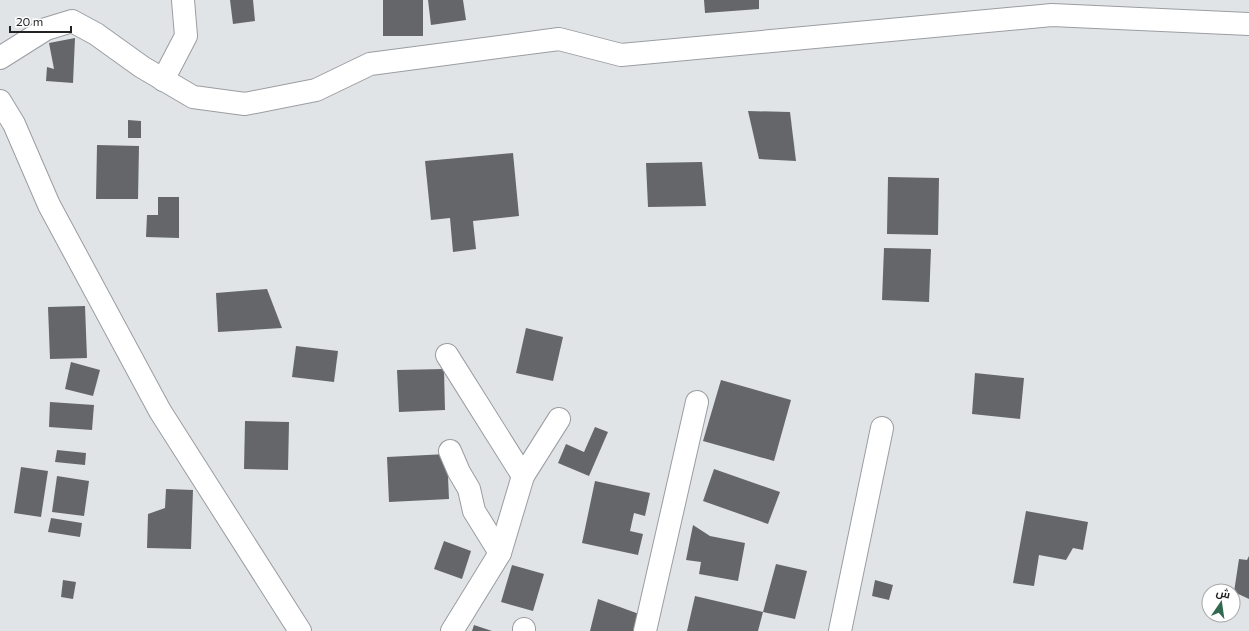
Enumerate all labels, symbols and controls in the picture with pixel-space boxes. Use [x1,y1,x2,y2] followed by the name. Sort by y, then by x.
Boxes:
[10,8,71,34] scale bar
[16,14,43,28] text: 20 m
[1201,583,1241,623] north arrow
[1215,585,1232,602] text: ش

